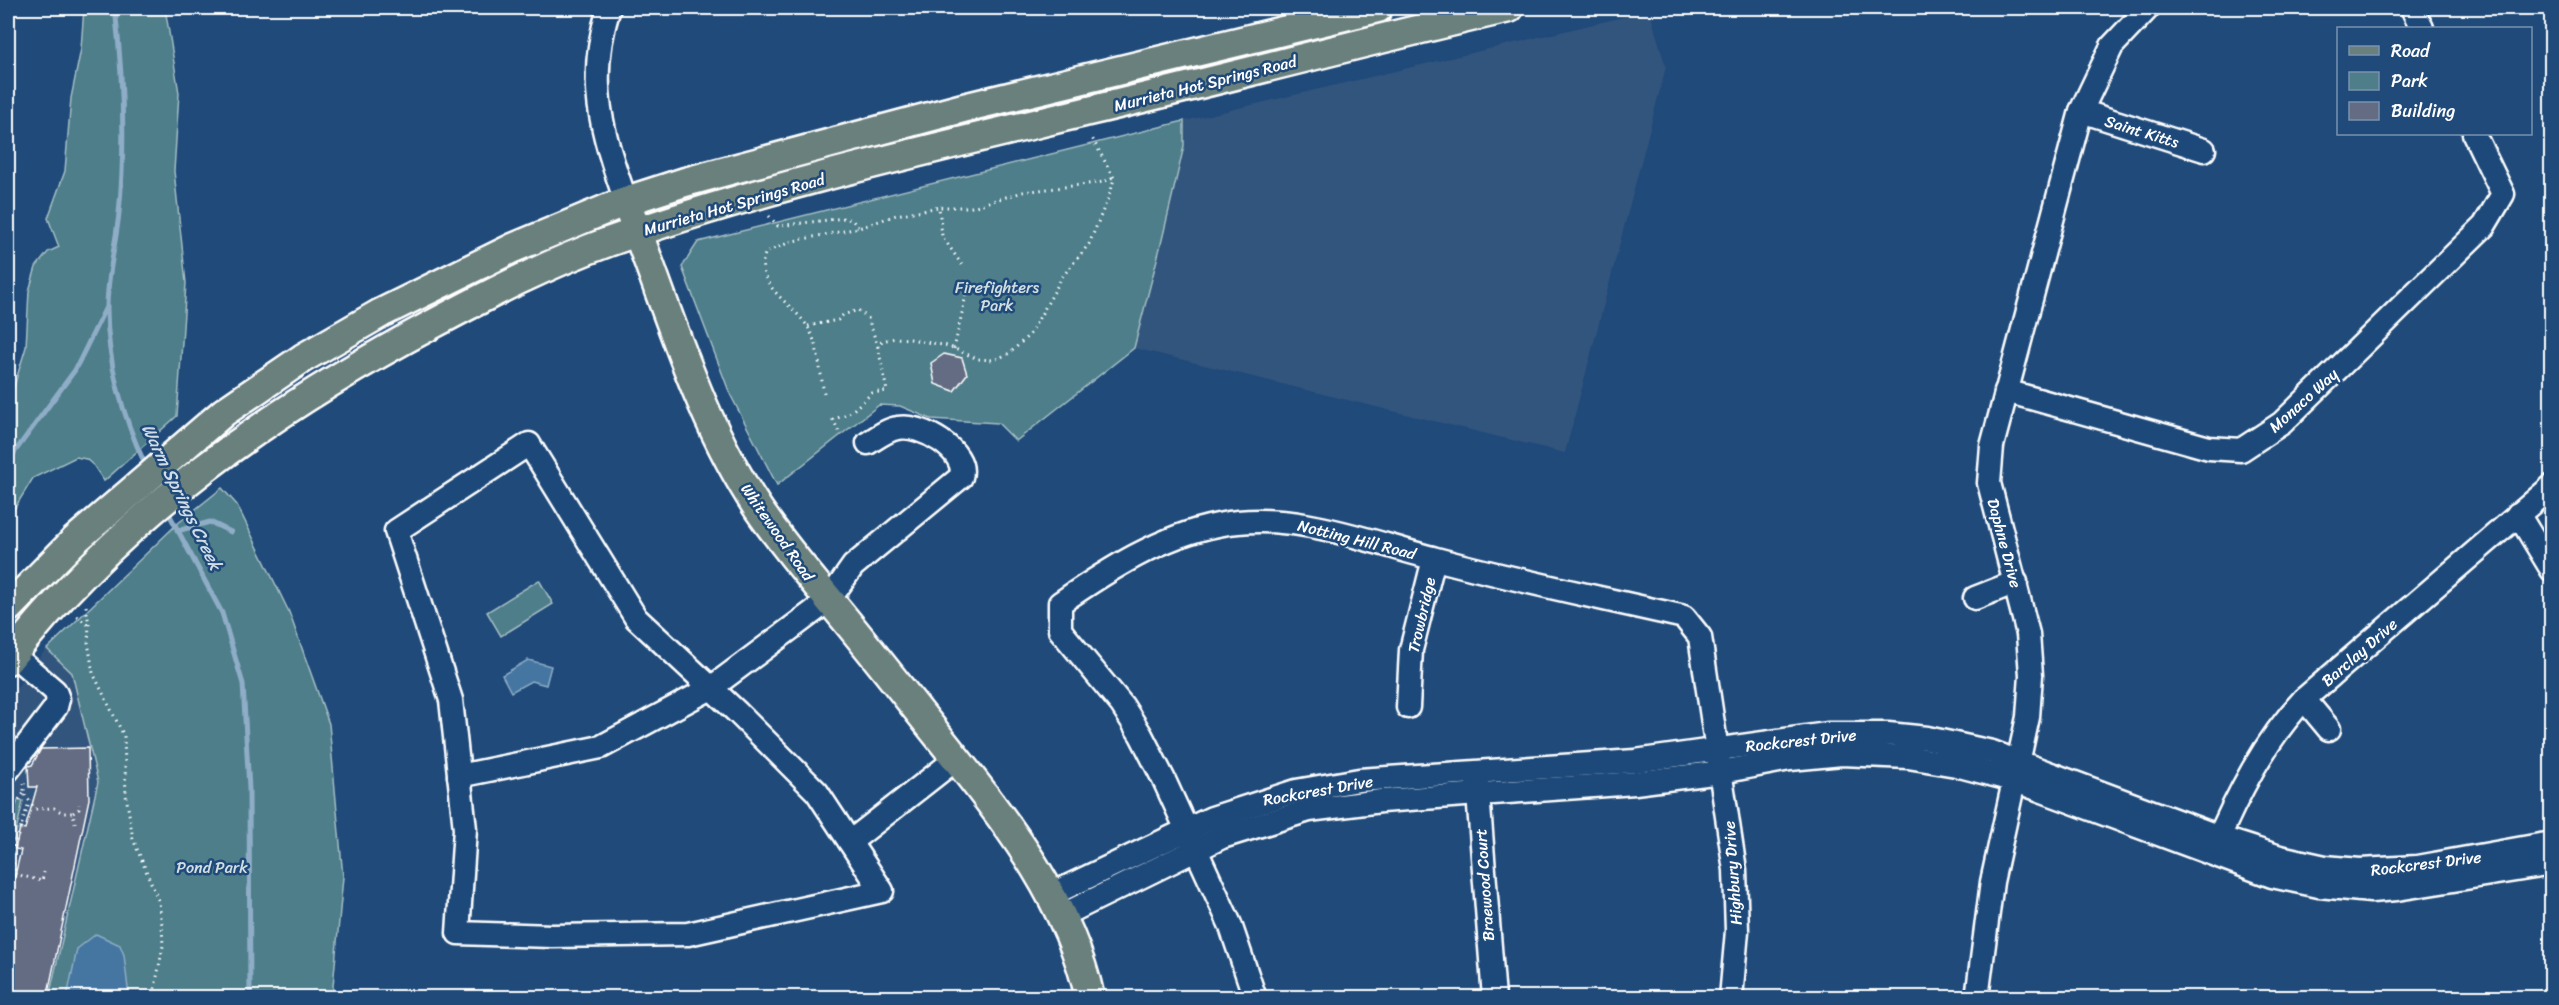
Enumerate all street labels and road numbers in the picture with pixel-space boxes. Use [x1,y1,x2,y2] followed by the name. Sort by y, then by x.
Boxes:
[1111,46,1301,120] street label: Murrieta Hot Springs Road
[2101,106,2183,157] street label: Saint Kitts
[640,164,830,244] street label: Murrieta Hot Springs Road
[2262,360,2346,440] street label: Monaco Way
[733,477,823,589] street label: Whitewood Road
[1979,495,2030,591] street label: Daphne Drive
[1295,511,1421,569] street label: Notting Hill Road
[1399,574,1444,656] street label: Trowbridge
[2314,611,2404,694] street label: Barclay Drive
[1744,720,1858,761] street label: Rockcrest Drive
[1261,767,1375,814] street label: Rockcrest Drive
[1714,820,1751,926] street label: Highbury Drive
[1466,828,1503,942] street label: Braewood Court
[2369,842,2483,885] street label: Rockcrest Drive

